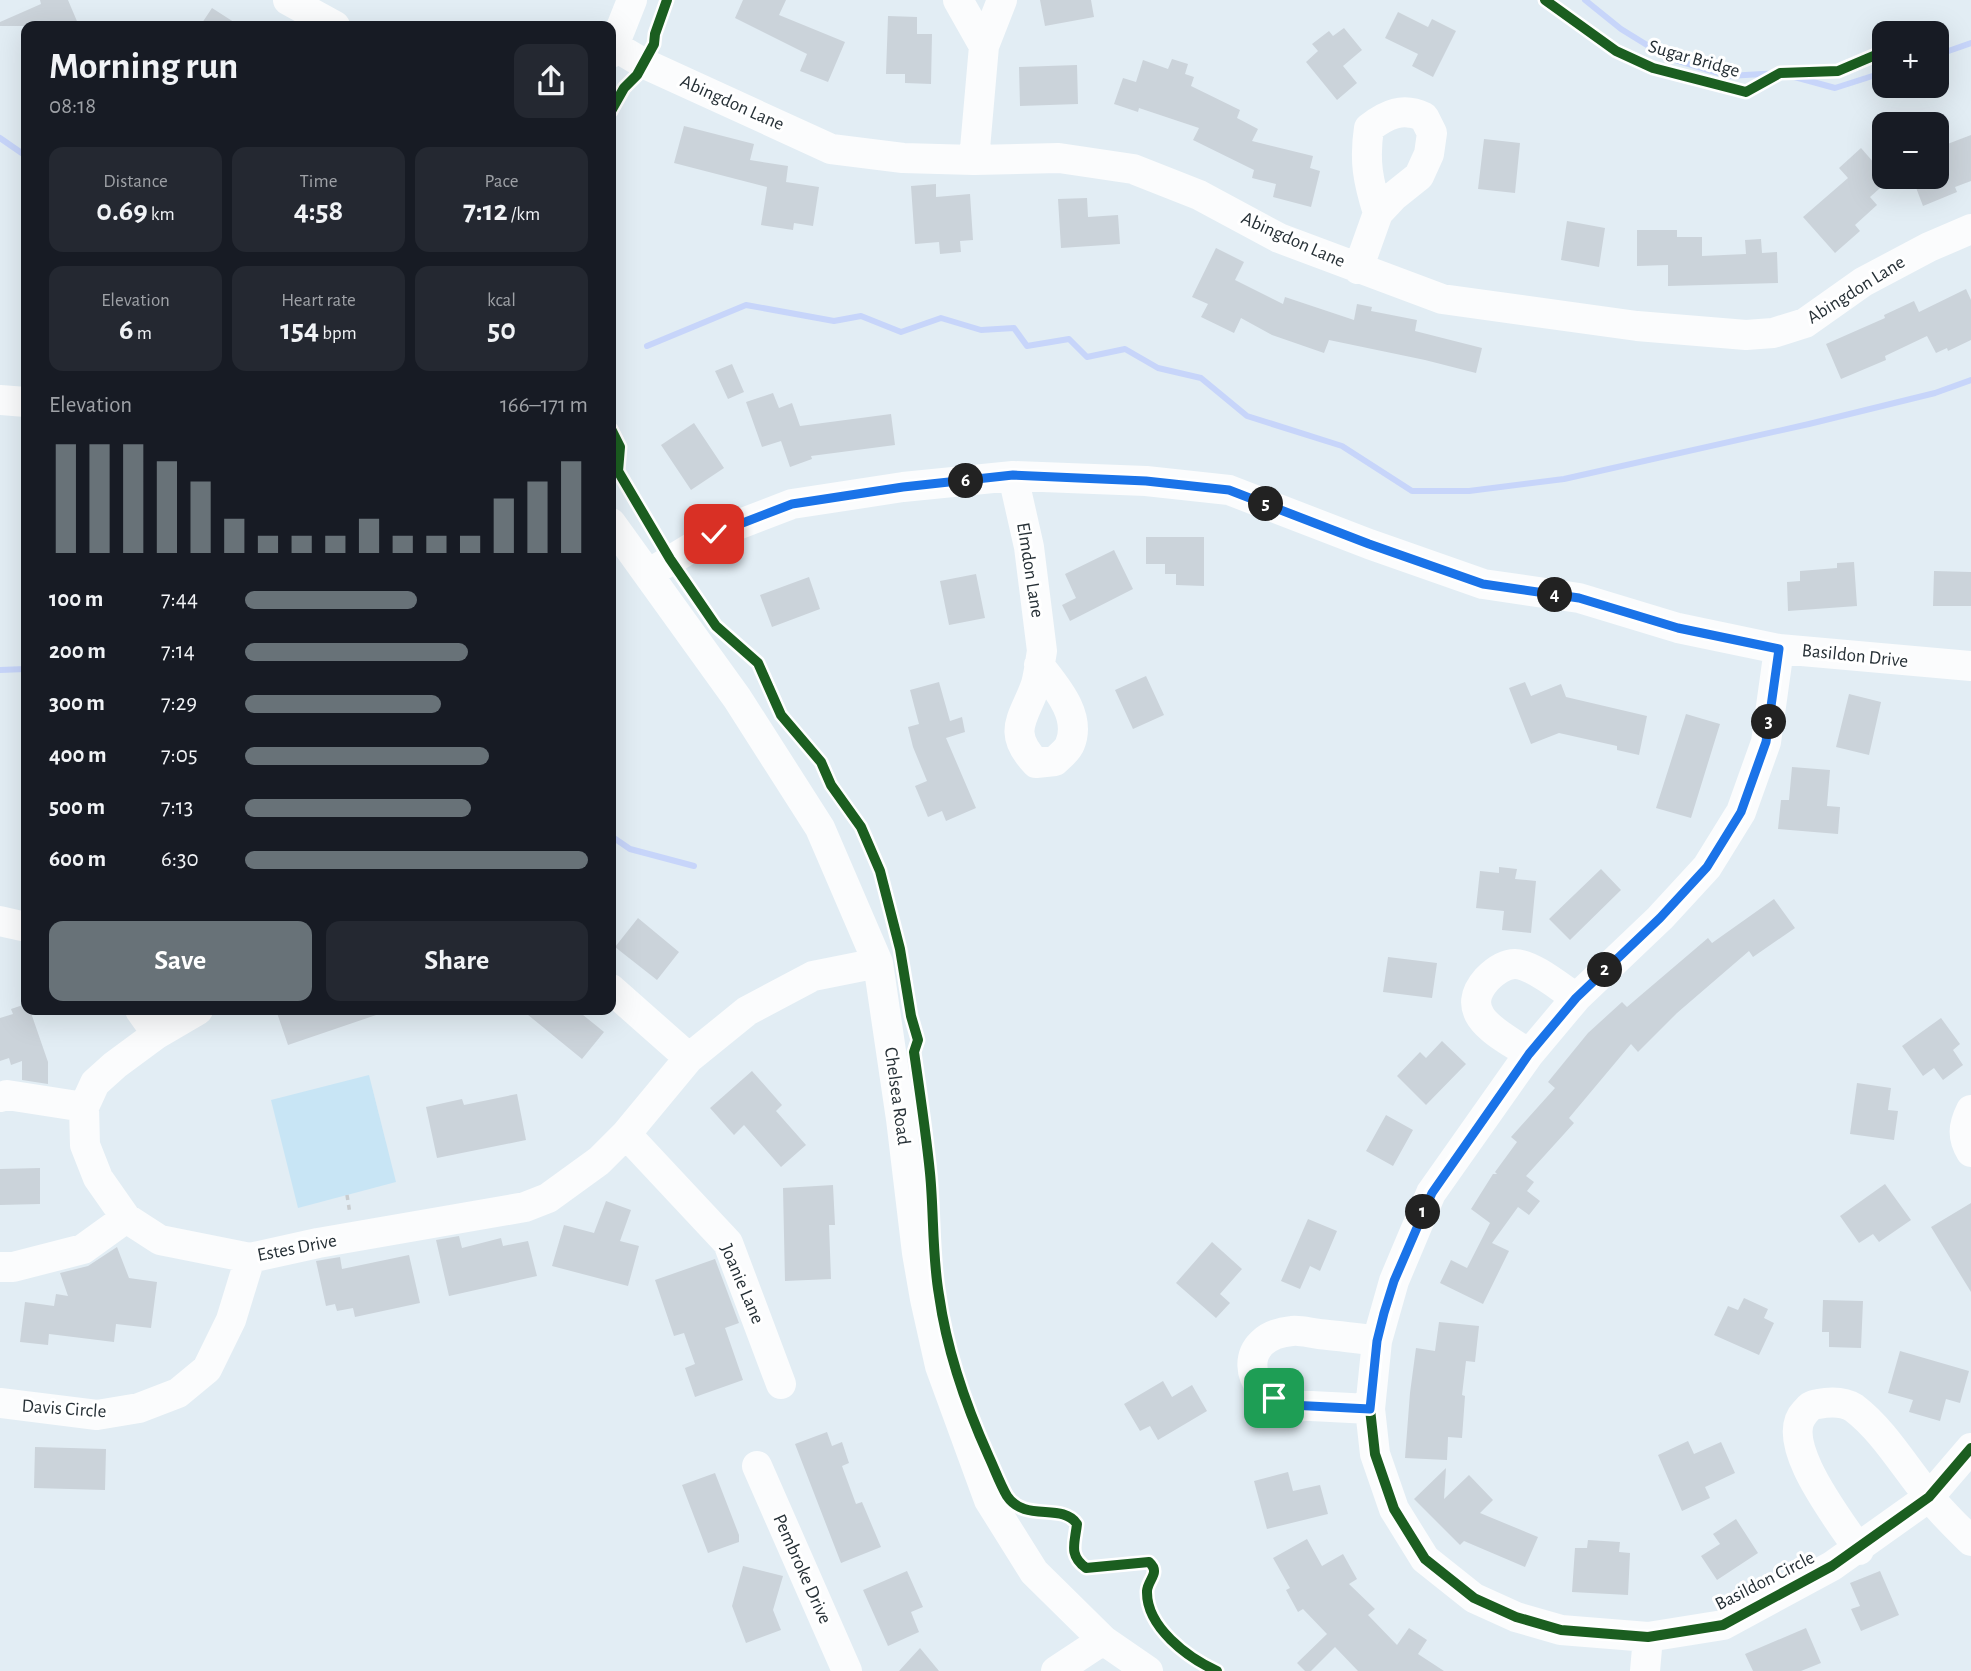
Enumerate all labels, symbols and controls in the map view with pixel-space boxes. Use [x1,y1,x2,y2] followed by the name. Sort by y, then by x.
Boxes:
[1872,21,1949,189] map controls
[1872,21,1949,98] button: +
[1646,37,1742,81] street label: Sugar Bridge
[514,44,588,118] button: share
[49,48,238,86] text: Morning run
[677,72,787,134] street label: Abingdon Lane
[49,95,96,118] text: 08:18
[1872,112,1949,189] button: −
[103,172,168,191] text: Distance
[300,172,337,191] text: Time
[484,172,519,191] text: Pace
[96,196,148,226] text: 0.69
[294,196,343,226] text: 4:58
[463,196,508,226] text: 7:12
[148,205,175,224] text: km
[508,205,540,224] text: /km
[1238,209,1348,271] street label: Abingdon Lane
[1804,252,1908,328] street label: Abingdon Lane
[101,291,170,310] text: Elevation
[281,291,356,310] text: Heart rate
[487,291,516,310] text: kcal
[119,315,134,345] text: 6
[280,315,319,345] text: 154
[487,315,516,345] text: 50
[134,324,152,343] text: m
[319,324,357,343] text: bpm
[49,394,132,417] text: Elevation
[500,394,588,417] text: 166–171 m
[948,463,984,498] pin: 6
[961,471,970,490] text: 6
[1248,486,1284,522] pin: 5
[1261,494,1270,513] text: 5
[684,504,744,564] pin
[695,515,733,553] icon: check
[1013,521,1047,619] street label: Elmdon Lane
[1538,578,1572,612] pin: 4
[1550,585,1559,604] text: 4
[49,588,103,611] text: 100 m
[161,588,198,611] text: 7:44
[49,640,106,663] text: 200 m
[161,640,195,663] text: 7:14
[1801,641,1909,671] street label: Basildon Drive
[49,692,105,715] text: 300 m
[161,692,197,715] text: 7:29
[1752,704,1786,740] pin: 3
[1764,712,1773,731] text: 3
[49,744,107,767] text: 400 m
[161,744,198,767] text: 7:05
[49,796,105,819] text: 500 m
[161,796,193,819] text: 7:13
[49,848,106,871] text: 600 m
[161,848,199,871] text: 6:30
[49,921,312,1001] button: Save
[326,921,588,1001] button: Share
[1588,953,1622,988] pin: 2
[1600,960,1609,979] text: 2
[881,1046,913,1146] street label: Chelsea Road
[1406,1194,1440,1230] pin: 1
[1419,1202,1426,1221] text: 1
[256,1231,338,1265] street label: Estes Drive
[717,1241,767,1327] street label: Joanie Lane
[1244,1368,1304,1428] pin
[1255,1379,1293,1417] icon: arrive
[21,1397,107,1421] street label: Davis Circle
[769,1511,835,1627] street label: Pembroke Drive
[1712,1548,1818,1614] street label: Basildon Circle

